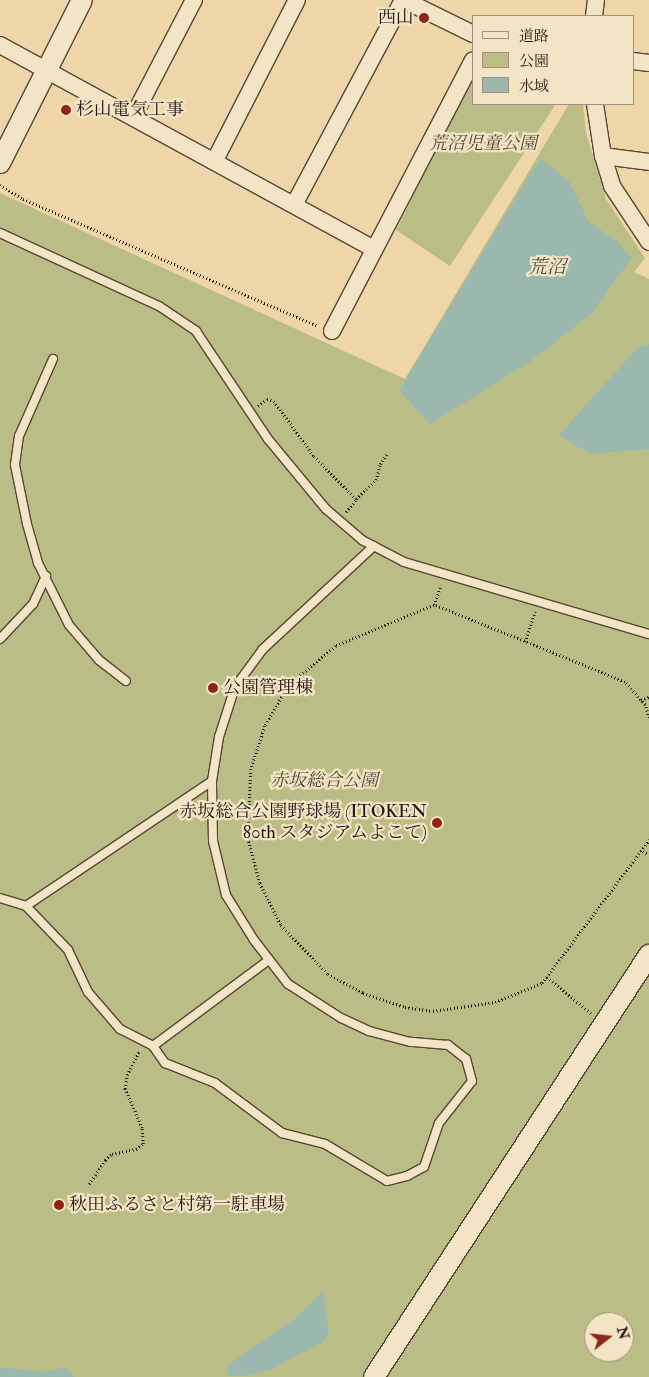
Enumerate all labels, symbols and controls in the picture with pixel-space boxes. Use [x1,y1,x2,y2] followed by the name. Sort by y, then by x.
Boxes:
[378,7,414,29] place label: 西山
[418,12,430,24] marker: 西山
[472,15,634,105] legend
[519,27,549,46] text: 道路
[519,52,549,71] text: 公園
[519,77,549,96] text: 水域
[76,99,184,121] place label: 杉山電気工事
[60,104,72,116] marker: 杉山電気工事
[429,133,537,155] park label: 荒沼児童公園
[528,257,566,279] water label: 荒沼
[223,677,313,699] place label: 公園管理棟
[207,682,219,694] marker: 公園管理棟
[270,770,378,792] park label: 赤坂総合公園
[179,802,427,844] place label: 赤坂総合公園野球場 (ITOKEN 80th スタジアムよこて)
[431,817,443,829] marker: 赤坂総合公園野球場 (ITOKEN 80th スタジアムよこて)
[69,1194,285,1216] place label: 秋田ふるさと村第一駐車場
[53,1199,65,1211] marker: 秋田ふるさと村第一駐車場
[584,1312,634,1362] north arrow
[613,1325,633,1341] text: N

